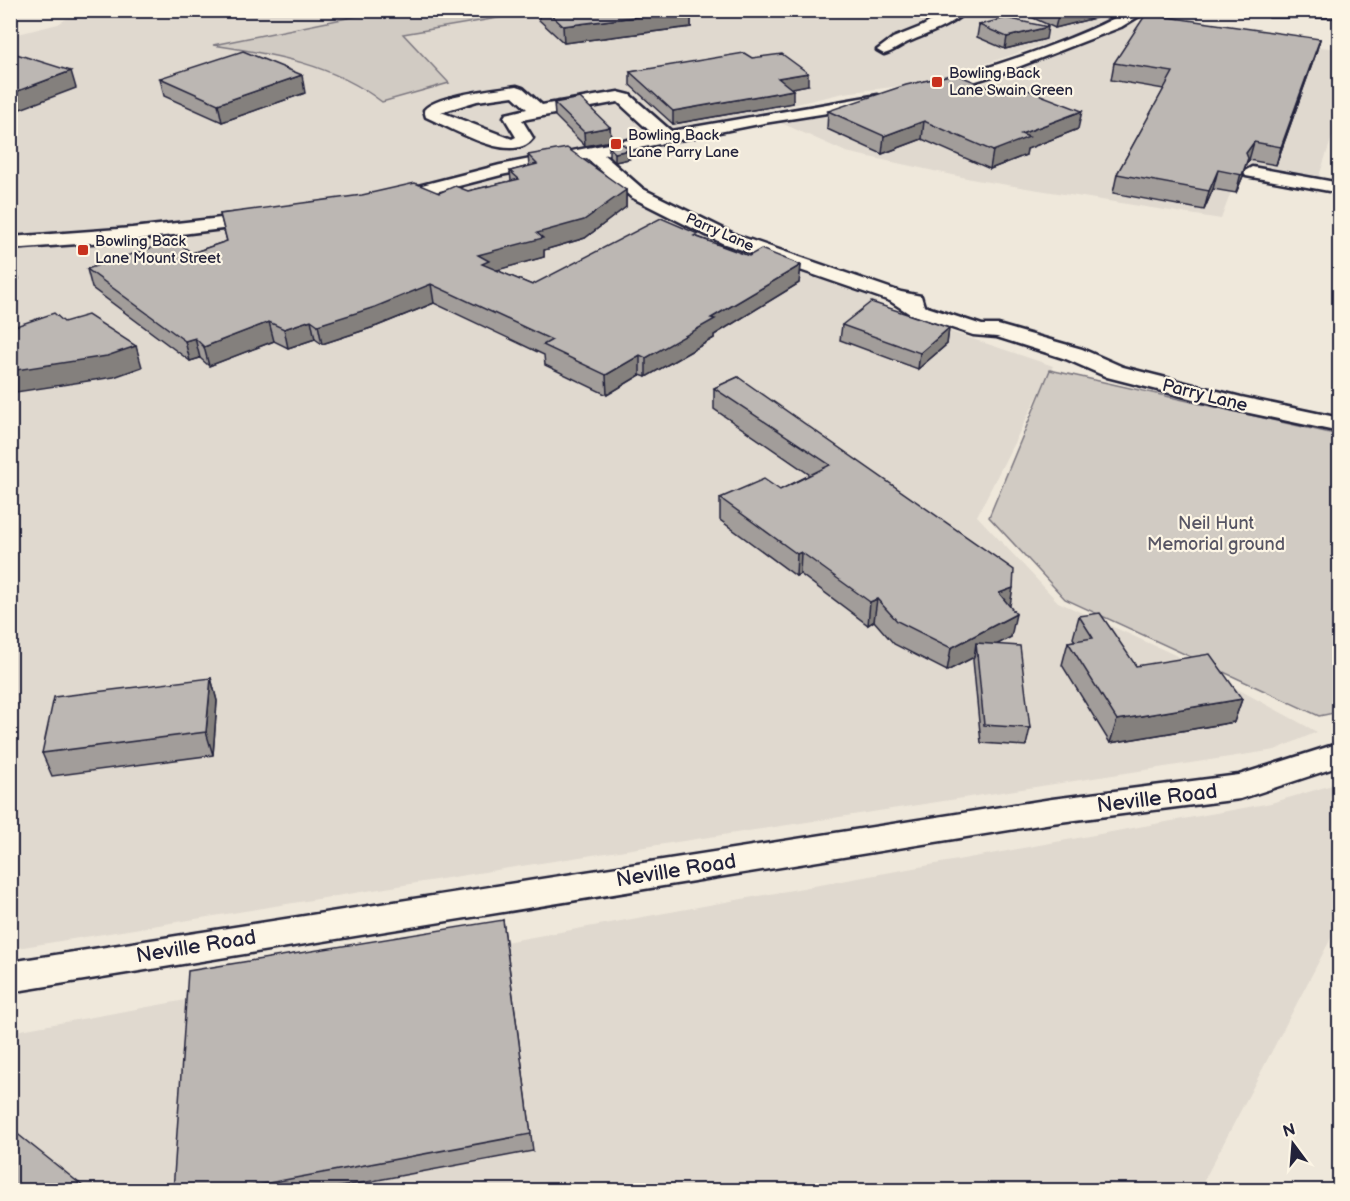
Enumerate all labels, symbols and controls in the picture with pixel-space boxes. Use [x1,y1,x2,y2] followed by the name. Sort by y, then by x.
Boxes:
[949,64,1073,100] place label: Bowling Back Lane Swain Green
[930,75,944,89] marker: Bowling Back Lane Swain Green
[628,126,739,162] place label: Bowling Back Lane Parry Lane
[609,137,623,151] marker: Bowling Back Lane Parry Lane
[683,209,757,256] street label: Parry Lane
[95,232,221,268] place label: Bowling Back Lane Mount Street
[76,243,90,257] marker: Bowling Back Lane Mount Street
[1160,375,1250,416] street label: Parry Lane
[1147,513,1285,555] park label: Neil Hunt Memorial ground
[1095,779,1219,818] street label: Neville Road
[614,849,738,892] street label: Neville Road
[134,925,258,968] street label: Neville Road
[1263,1114,1323,1174] north arrow
[1281,1120,1298,1142] text: N

